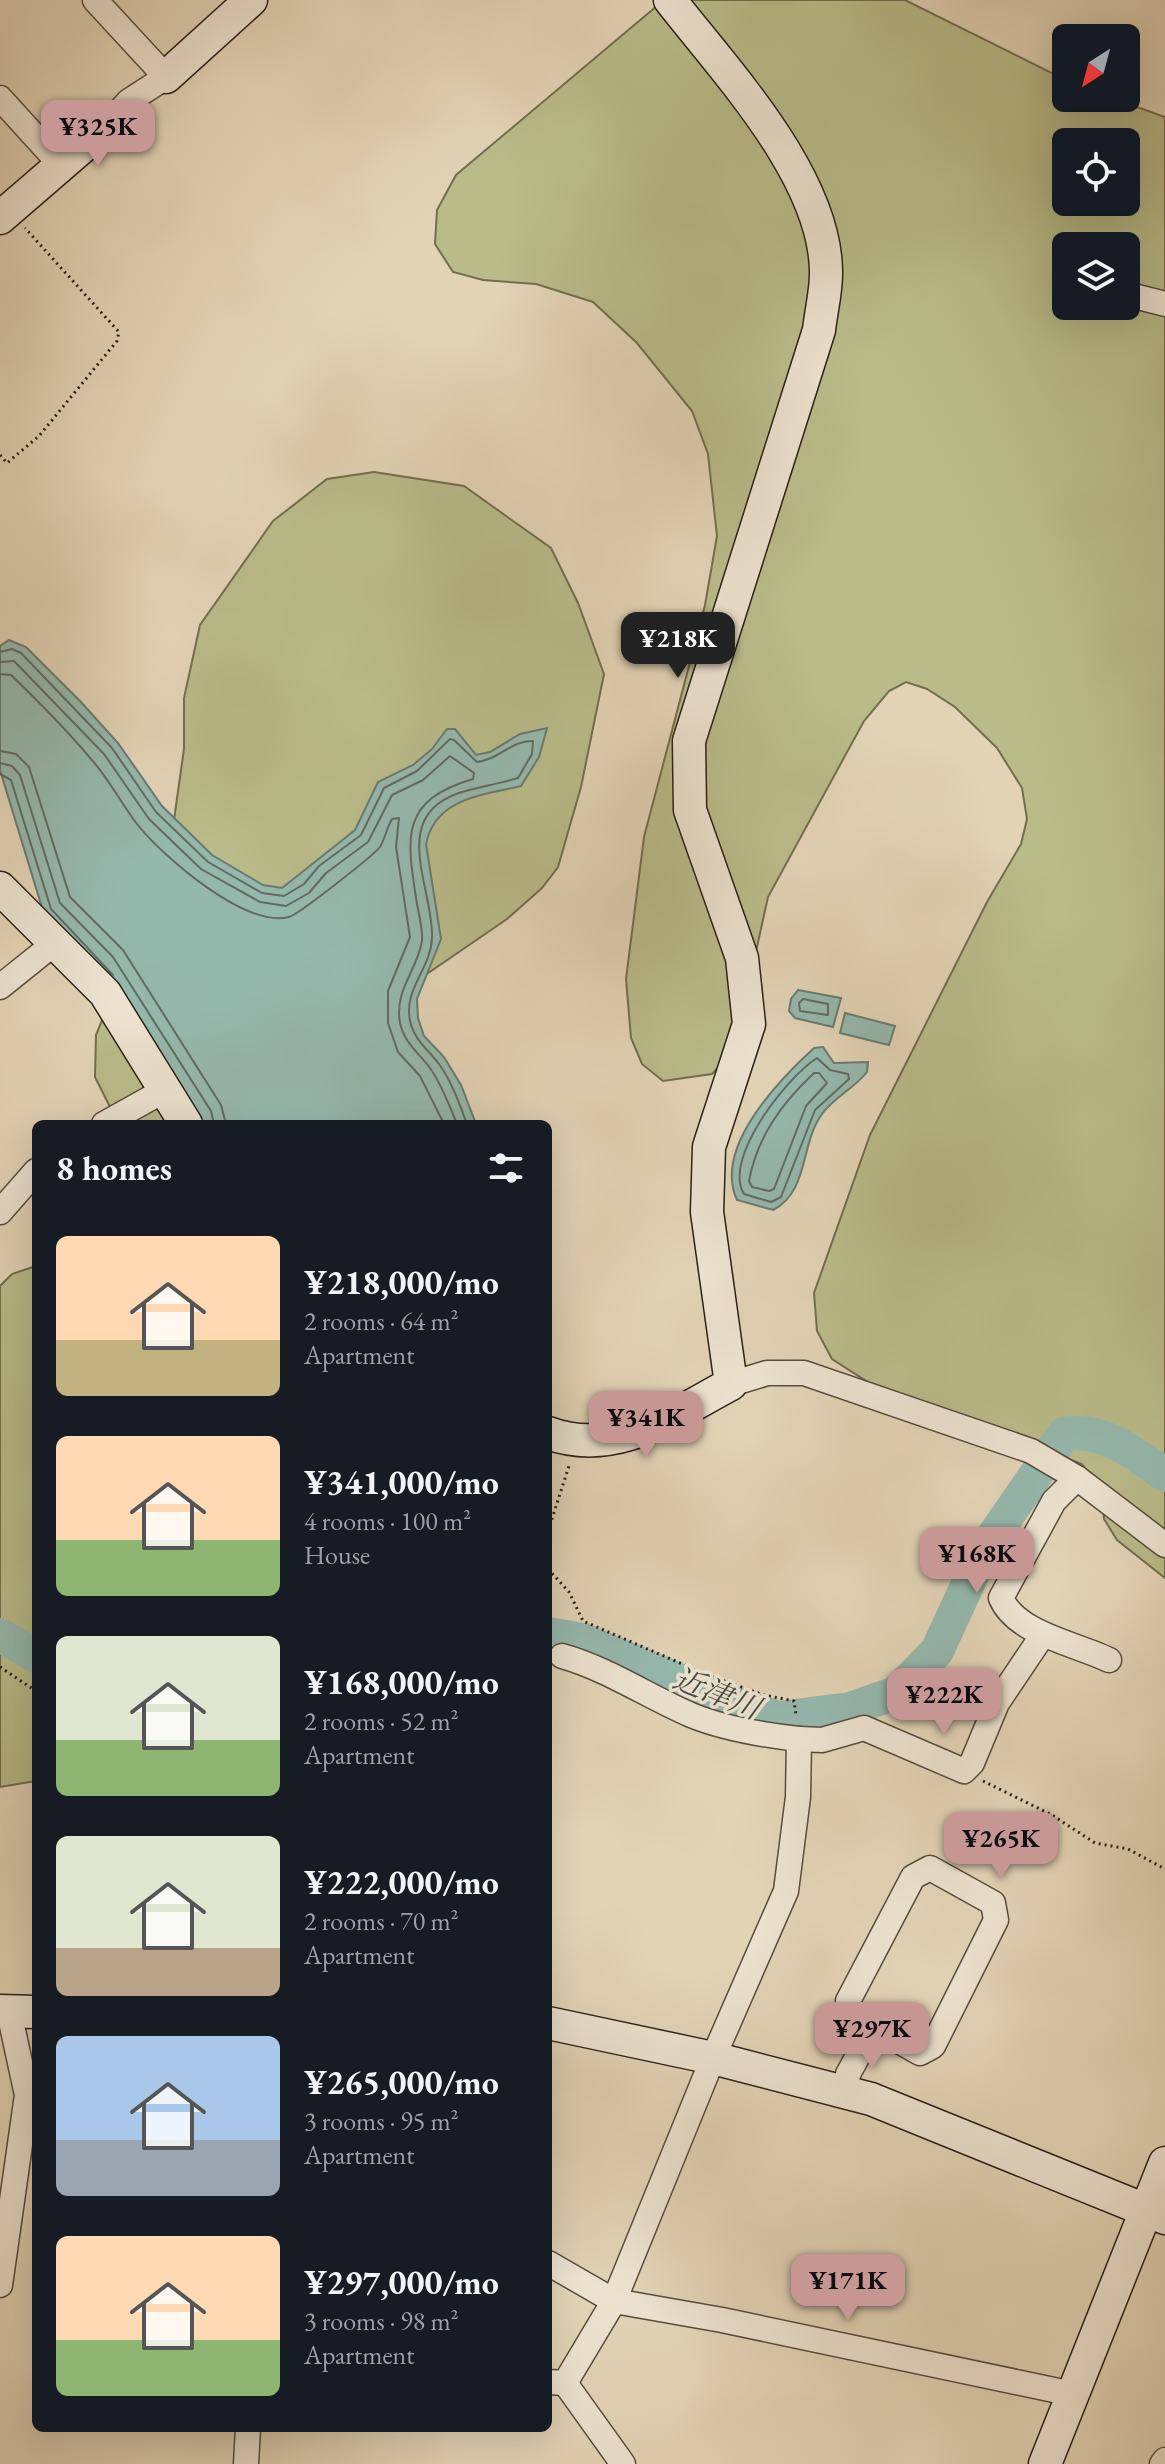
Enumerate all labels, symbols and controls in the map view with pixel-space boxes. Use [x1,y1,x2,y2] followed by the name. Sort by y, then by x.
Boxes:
[1052,24,1140,112] north arrow
[1052,24,1140,320] map controls
[42,100,154,168] pin: ¥325K
[59,109,137,143] text: ¥325K
[1052,128,1140,216] button: locate
[1052,232,1140,320] button: layers
[622,612,734,680] pin: ¥218K
[639,621,717,655] text: ¥218K
[56,1146,172,1190] text: 8 homes
[484,1146,528,1190] icon: filters
[304,1260,499,1304] text: ¥218,000/mo
[120,1268,216,1364] icon: home
[304,1304,459,1338] text: 2 rooms · 64 m²
[304,1338,414,1372] text: Apartment
[590,1391,702,1459] pin: ¥341K
[607,1400,685,1434] text: ¥341K
[304,1460,499,1504] text: ¥341,000/mo
[120,1468,216,1564] icon: home
[304,1504,471,1538] text: 4 rooms · 100 m²
[921,1527,1033,1595] pin: ¥168K
[938,1536,1016,1570] text: ¥168K
[304,1538,370,1572] text: House
[668,1658,769,1729] water label: 近津川
[304,1660,499,1704] text: ¥168,000/mo
[120,1668,216,1764] icon: home
[888,1668,1000,1736] pin: ¥222K
[905,1677,983,1711] text: ¥222K
[304,1704,459,1738] text: 2 rooms · 52 m²
[304,1738,414,1772] text: Apartment
[945,1812,1057,1880] pin: ¥265K
[962,1821,1040,1855] text: ¥265K
[304,1860,499,1904] text: ¥222,000/mo
[120,1868,216,1964] icon: home
[304,1904,459,1938] text: 2 rooms · 70 m²
[304,1938,414,1972] text: Apartment
[816,2002,928,2070] pin: ¥297K
[833,2011,911,2045] text: ¥297K
[304,2060,499,2104] text: ¥265,000/mo
[120,2068,216,2164] icon: home
[304,2104,459,2138] text: 3 rooms · 95 m²
[304,2138,414,2172] text: Apartment
[792,2254,904,2322] pin: ¥171K
[304,2260,499,2304] text: ¥297,000/mo
[809,2263,887,2297] text: ¥171K
[120,2268,216,2364] icon: home
[304,2304,459,2338] text: 3 rooms · 98 m²
[304,2338,414,2372] text: Apartment

